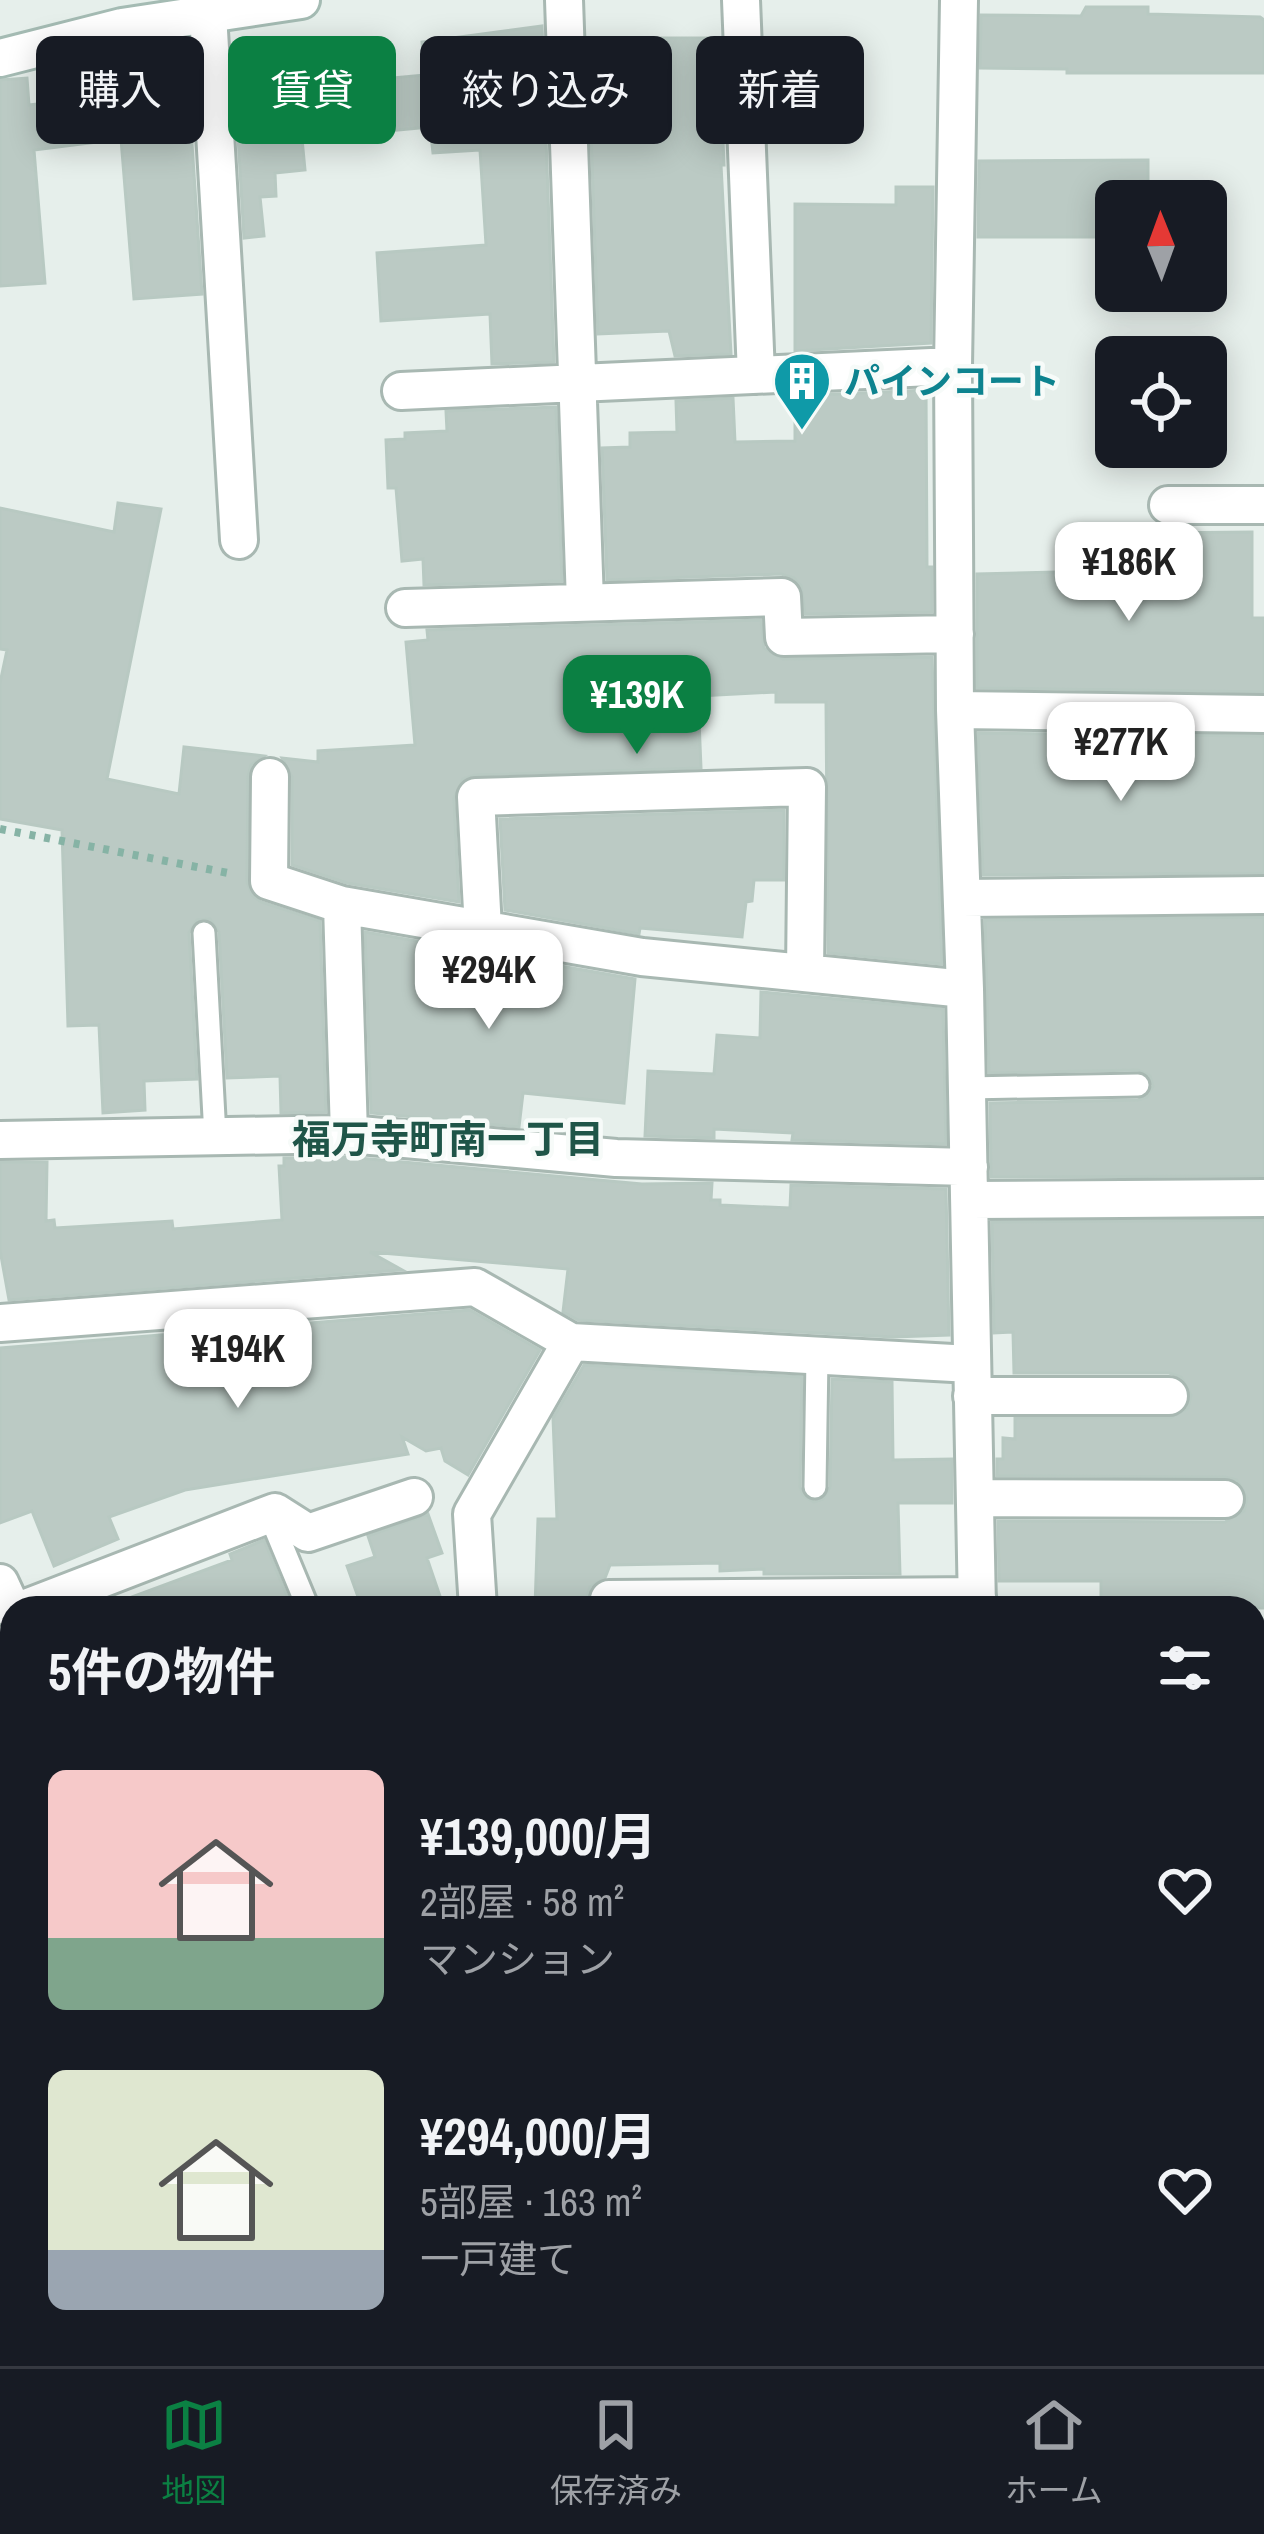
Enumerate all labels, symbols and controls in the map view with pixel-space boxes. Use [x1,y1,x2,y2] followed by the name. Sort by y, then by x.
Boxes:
[36,36,204,144] chip: 購入
[228,36,396,144] chip: 賃貸
[420,36,672,144] chip: 絞り込み
[696,36,864,144] chip: 新着
[1095,180,1227,312] north arrow
[1095,180,1227,468] map controls
[1095,336,1227,468] button: locate
[771,350,833,432] building icon: パインコート
[844,357,1060,405] place label: パインコート
[1045,522,1213,624] pin: ¥186K
[1082,535,1176,587] text: ¥186K
[553,655,721,757] pin: ¥139K
[590,668,684,720] text: ¥139K
[1037,702,1205,804] pin: ¥277K
[1074,715,1168,767] text: ¥277K
[405,930,573,1032] pin: ¥294K
[442,943,536,995] text: ¥294K
[292,1113,604,1165] district label: 福万寺町南一丁目
[154,1309,322,1411] pin: ¥194K
[191,1322,285,1374] text: ¥194K
[1152,1635,1218,1701] icon: filters
[48,1637,275,1706] text: 5件の物件
[420,1802,657,1871] text: ¥139,000/月
[144,1818,288,1962] icon: home
[1152,1857,1218,1923] icon: heart
[420,1876,624,1928] text: 2部屋 · 58 m²
[420,1933,615,1985] text: マンション
[420,2102,657,2171] text: ¥294,000/月
[144,2118,288,2262] icon: home
[1152,2157,1218,2223] icon: heart
[420,2176,642,2228] text: 5部屋 · 163 m²
[420,2233,576,2285] text: 一戸建て
[161,2392,227,2512] tab: 地図
[550,2392,682,2512] tab: 保存済み
[1005,2392,1103,2512] tab: ホーム

